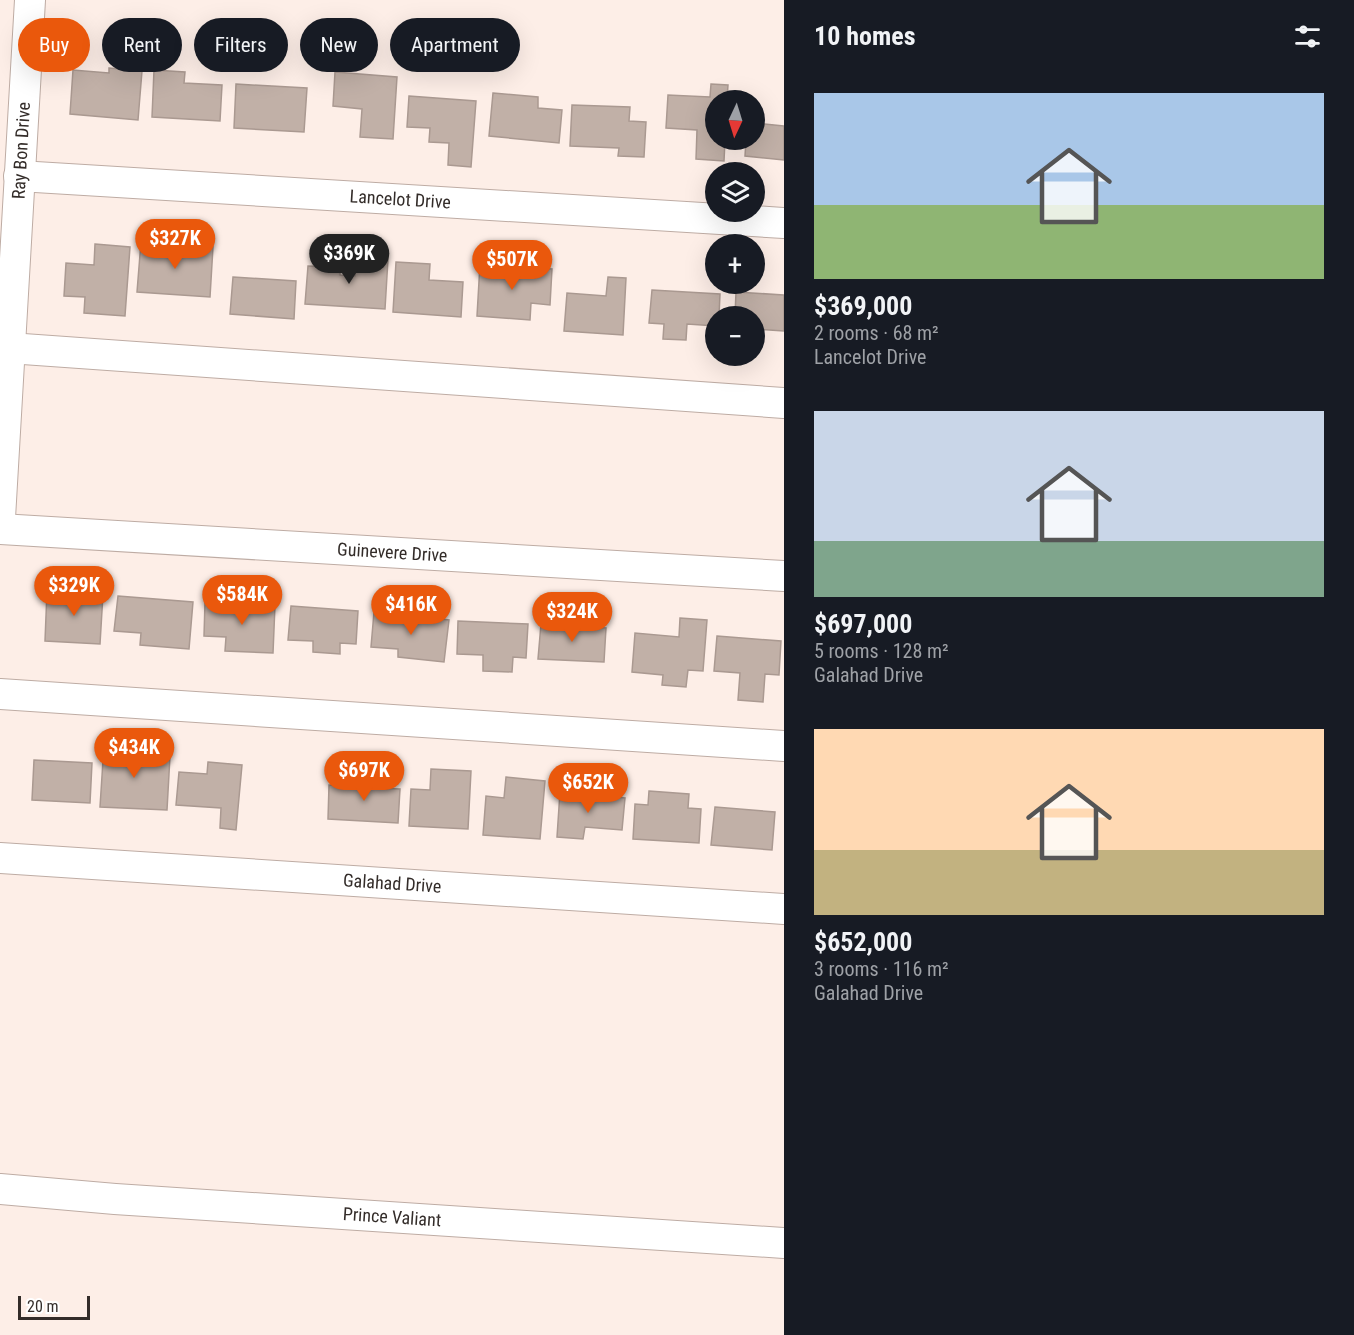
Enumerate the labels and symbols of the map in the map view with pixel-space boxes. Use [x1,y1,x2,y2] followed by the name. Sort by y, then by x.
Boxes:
[705,90,765,150] north arrow
[7,101,34,200] street label: Ray Bon Drive
[349,185,451,213] street label: Lancelot Drive
[133,219,217,270] pin: $327K
[307,234,391,285] pin: $369K
[470,240,554,291] pin: $507K
[337,538,448,566] street label: Guinevere Drive
[32,566,116,617] pin: $329K
[200,575,284,626] pin: $584K
[369,585,453,636] pin: $416K
[530,592,614,643] pin: $324K
[92,728,176,779] pin: $434K
[322,751,406,802] pin: $697K
[546,763,630,814] pin: $652K
[342,869,442,897] street label: Galahad Drive
[342,1203,442,1230] street label: Prince Valiant
[18,1293,90,1320] scale bar

